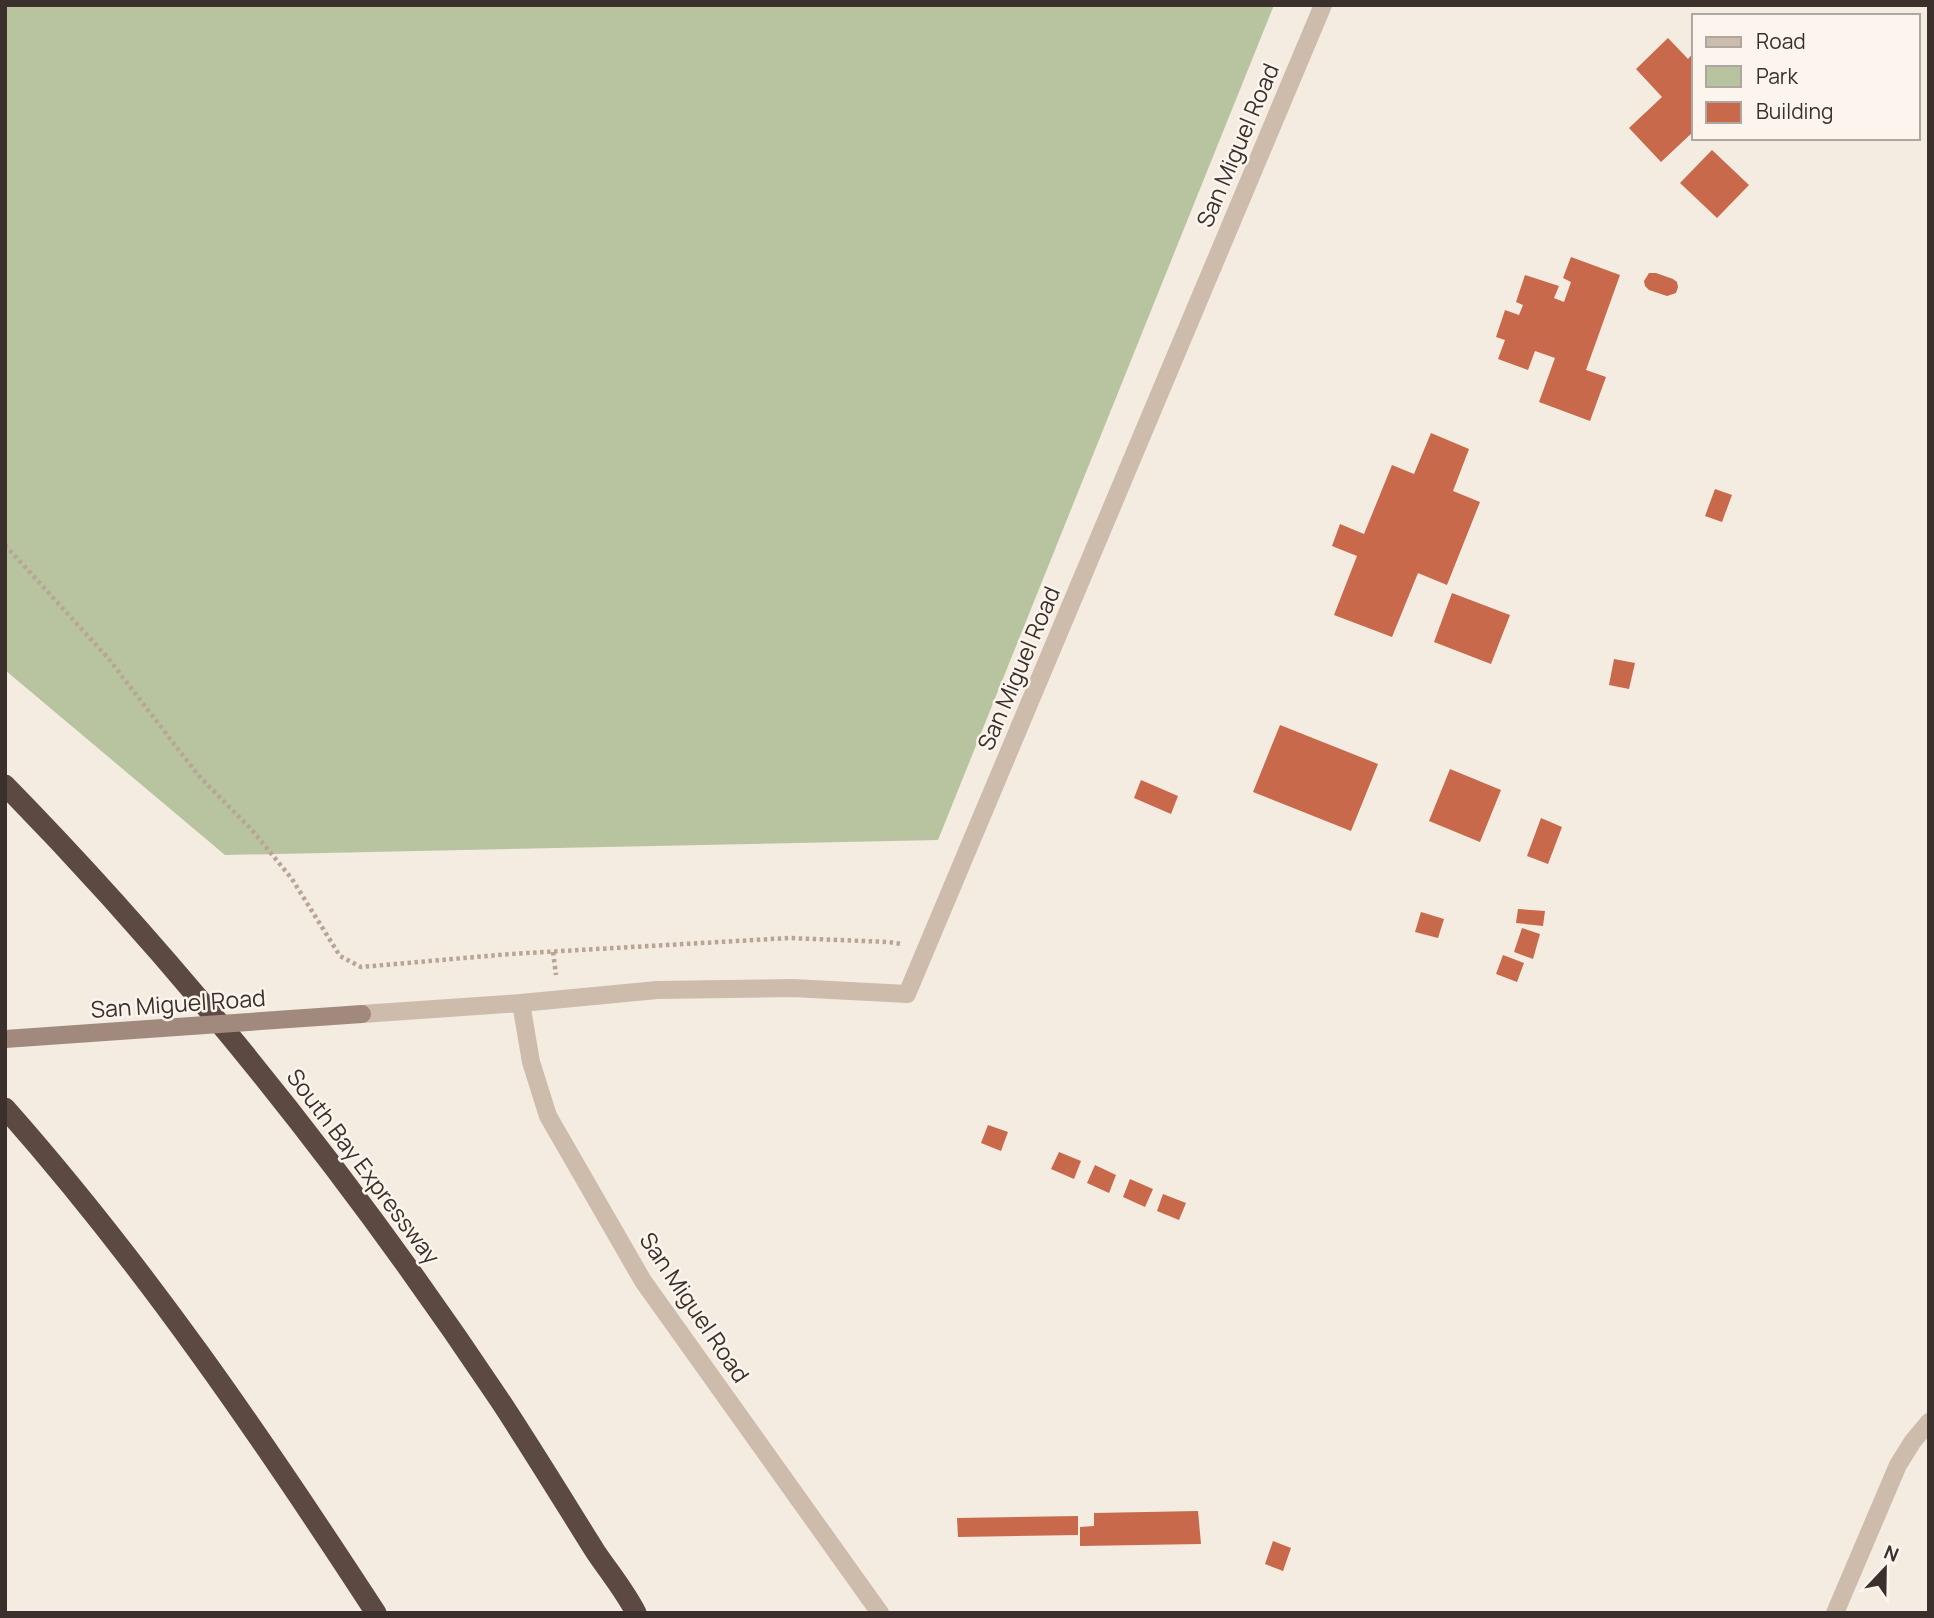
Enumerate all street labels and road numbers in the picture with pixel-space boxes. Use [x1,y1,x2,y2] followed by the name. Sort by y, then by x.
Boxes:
[1188,58,1286,232] street label: San Miguel Road
[969,581,1067,755] street label: San Miguel Road
[90,981,266,1025] street label: San Miguel Road
[280,1062,448,1270] street label: South Bay Expressway
[633,1225,757,1389] street label: San Miguel Road

